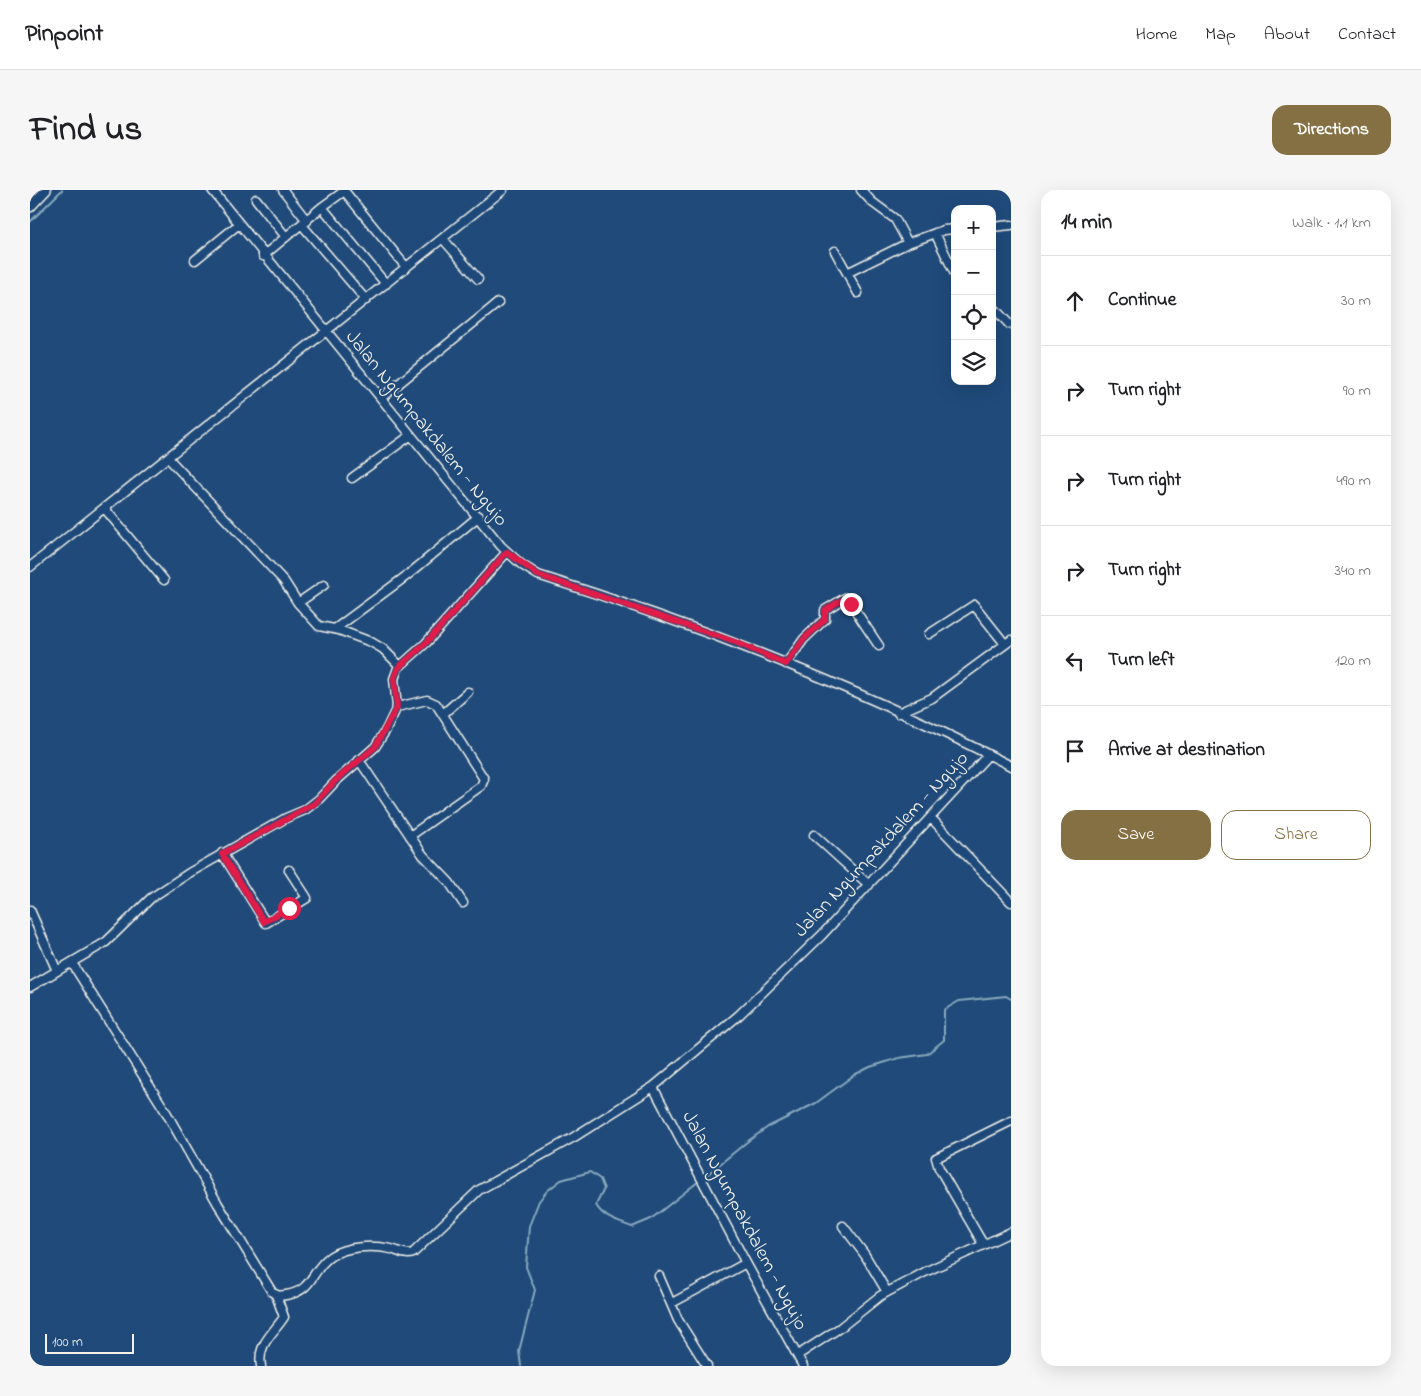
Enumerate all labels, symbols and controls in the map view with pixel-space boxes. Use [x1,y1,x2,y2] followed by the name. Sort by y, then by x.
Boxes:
[25,17,103,52] text: Pinpoint
[1136,22,1177,48] text: Home
[1205,22,1236,48] text: Map
[1264,22,1310,48] text: About
[1338,22,1396,48] text: Contact
[30,105,142,156] text: Find us
[1272,105,1391,155] button: Directions
[951,205,996,385] map controls
[951,205,996,250] button: +
[1061,208,1112,238] text: 14 min
[1292,211,1371,235] text: Walk · 1.1 km
[951,250,996,295] button: −
[1061,287,1089,315] icon: ahead
[1108,287,1176,314] text: Continue
[1341,289,1371,313] text: 30 m
[951,295,996,340] button: locate
[337,325,514,534] street label: Jalan Ngumpakdalem - Ngujo
[951,340,996,385] button: layers
[1061,377,1089,405] icon: right
[1108,377,1181,404] text: Turn right
[1343,379,1371,403] text: 90 m
[1061,467,1089,495] icon: right
[1108,467,1181,494] text: Turn right
[1336,469,1371,493] text: 490 m
[1061,557,1089,585] icon: right
[1108,557,1181,584] text: Turn right
[1334,559,1371,583] text: 340 m
[840,593,863,616] route end
[1061,647,1089,675] icon: left
[1108,647,1175,674] text: Turn left
[1335,649,1371,673] text: 120 m
[1061,737,1089,765] icon: arrive
[1108,737,1265,764] text: Arrive at destination
[788,745,977,945] street label: Jalan Ngumpakdalem - Ngujo
[1061,810,1211,860] button: Save
[1221,810,1371,860] button: Share
[278,897,301,920] route start
[673,1106,814,1336] street label: Jalan Ngumpakdalem - Ngujo
[45,1331,134,1354] scale bar
[52,1332,83,1353] text: 100 m

